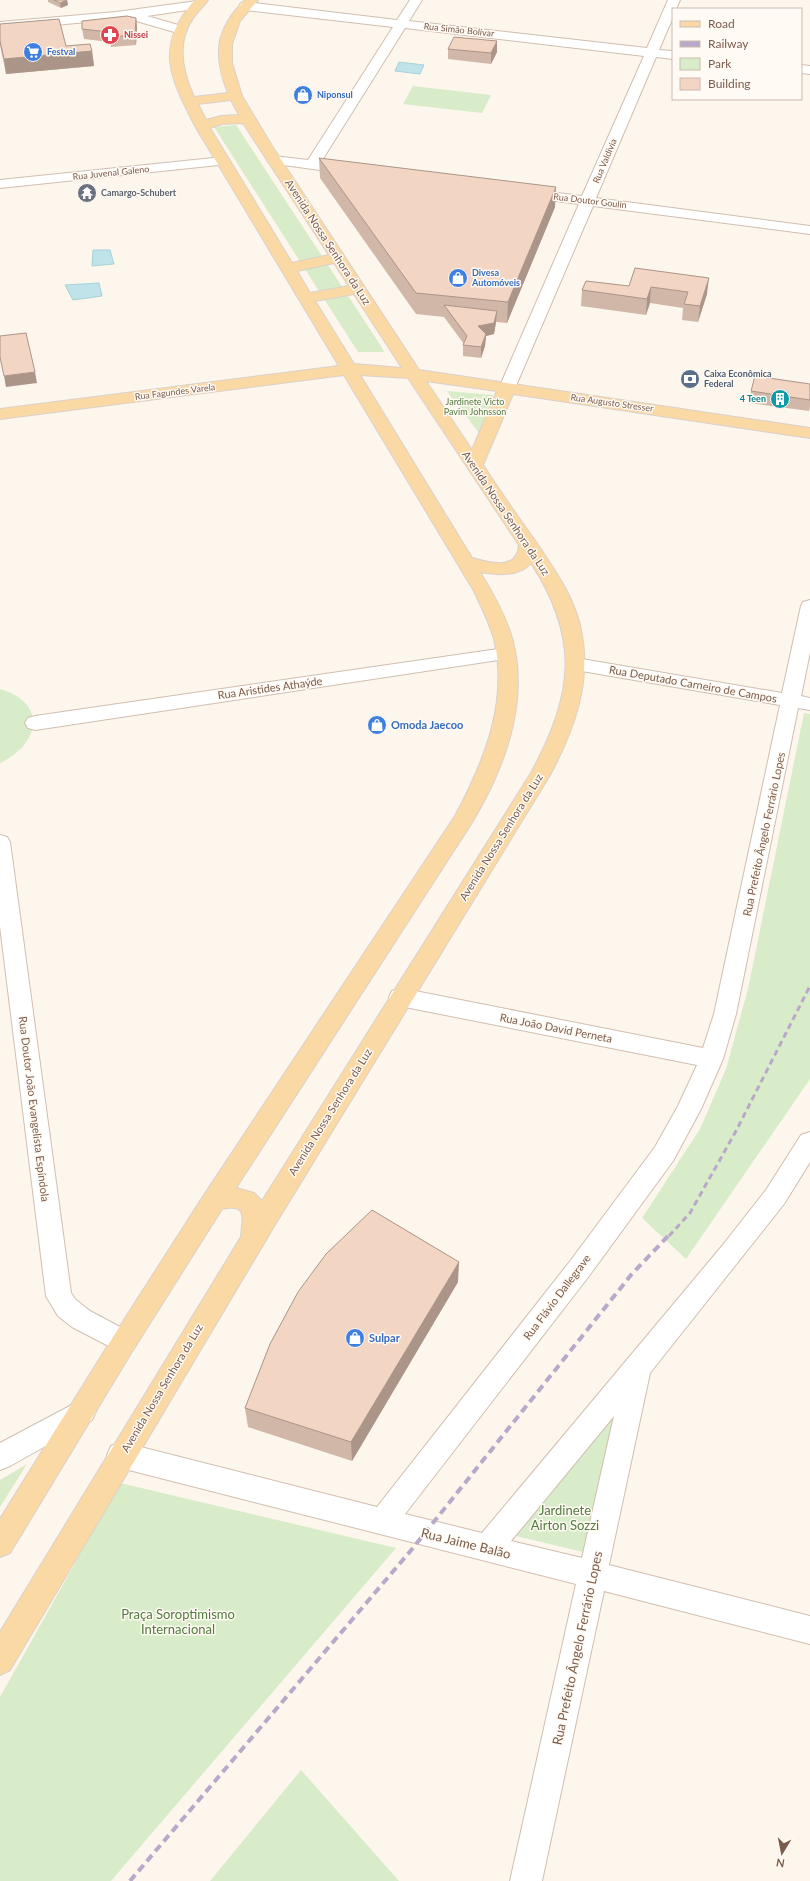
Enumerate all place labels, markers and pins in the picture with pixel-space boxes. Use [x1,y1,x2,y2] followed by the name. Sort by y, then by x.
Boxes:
[99,24,121,46] pharmacy icon: Nissei
[124,29,148,40] place label: Nissei
[22,41,44,63] supermarket icon: Festval
[47,46,75,57] place label: Festval
[292,84,314,106] shop icon: Niponsul
[317,89,353,100] place label: Niponsul
[76,182,98,204] temple icon: Camargo-Schubert
[101,187,177,198] place label: Camargo-Schubert
[447,267,469,289] shop icon: Divesa Automóveis
[471,267,520,288] place label: Divesa Automóveis
[679,368,701,390] bank icon: Caixa Econômica Federal
[704,368,772,389] place label: Caixa Econômica Federal
[769,388,791,410] building icon: 4 Teen
[740,393,766,404] place label: 4 Teen
[366,714,388,736] shop icon: Omoda Jaecoo
[391,718,463,731] place label: Omoda Jaecoo
[344,1327,366,1349] shop icon: Sulpar
[369,1331,401,1344] place label: Sulpar

